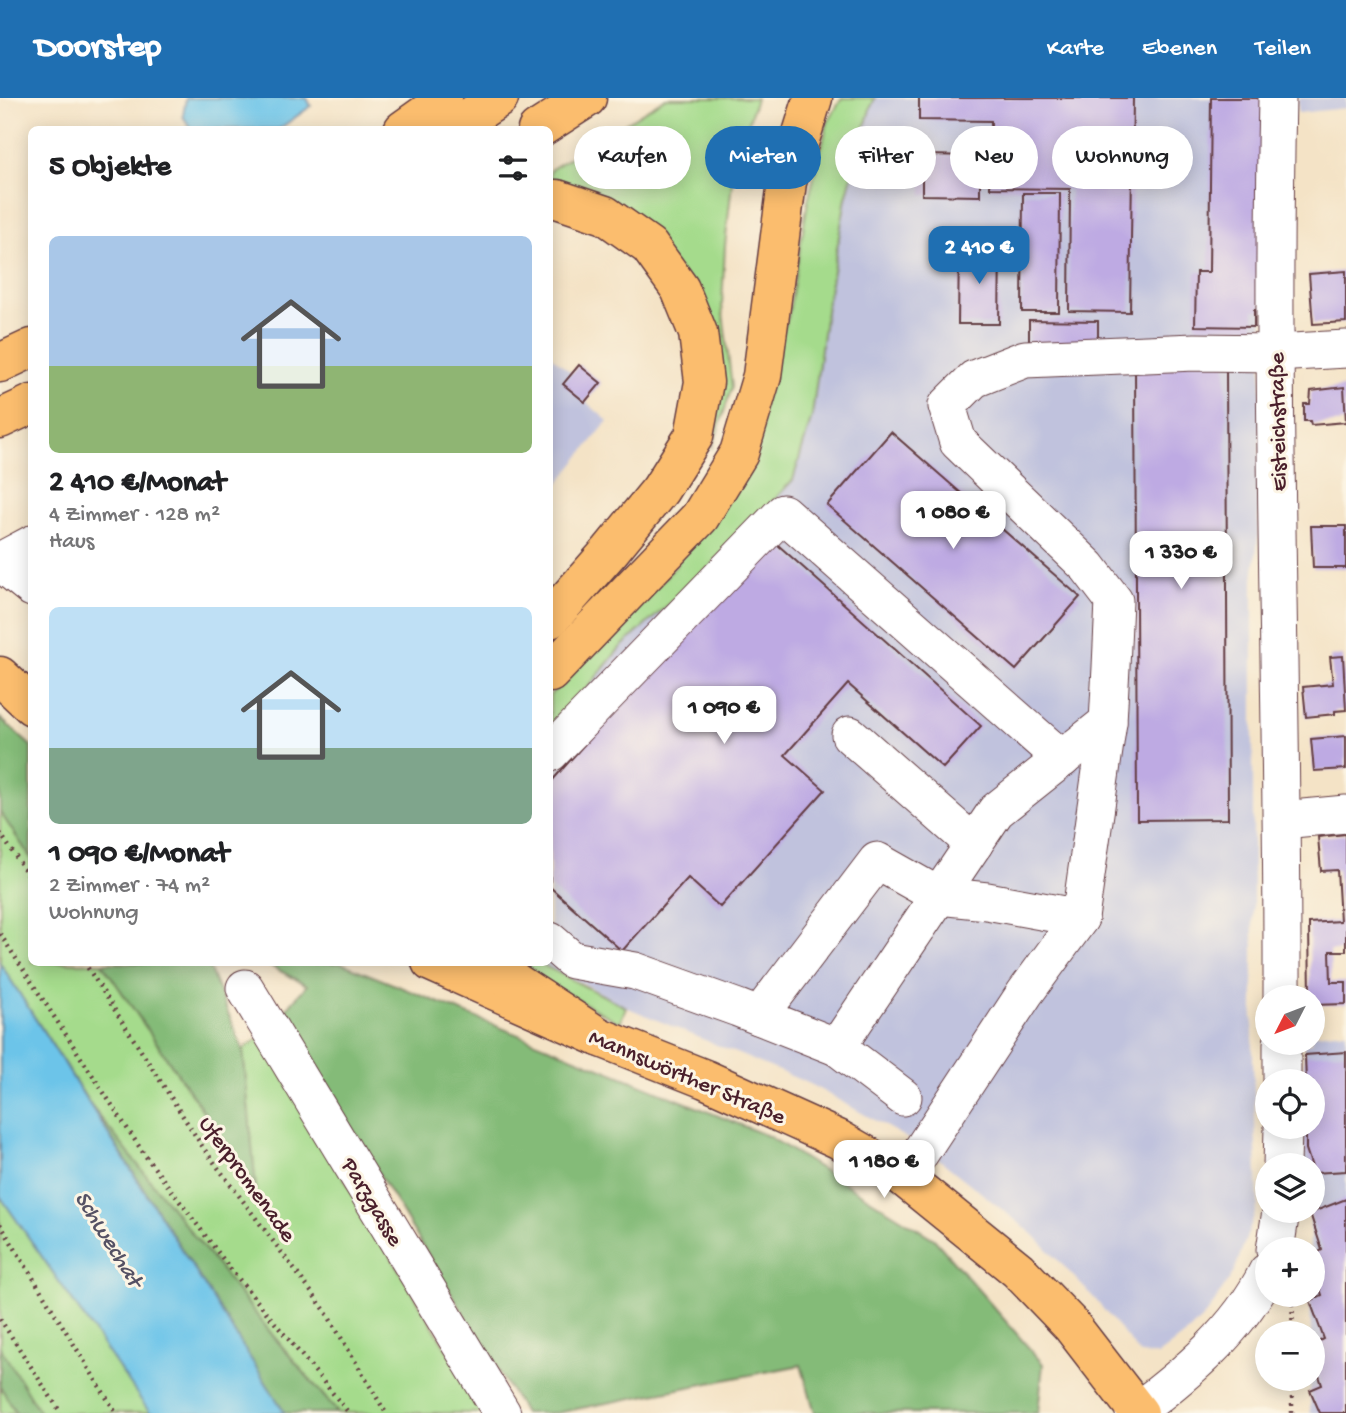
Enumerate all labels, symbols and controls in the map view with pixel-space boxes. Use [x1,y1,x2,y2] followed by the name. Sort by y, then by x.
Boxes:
[35,30,161,68] text: Doorstep
[1047,35,1104,64] text: Karte
[1142,35,1217,64] text: Ebenen
[1255,35,1311,64] text: Teilen
[574,126,691,189] chip: Kaufen
[705,126,821,189] chip: Mieten
[835,126,936,189] chip: Filter
[950,126,1038,189] chip: Neu
[1052,126,1193,189] chip: Wohnung
[494,149,532,187] icon: filters
[49,151,171,186] text: 5 Objekte
[914,226,1044,286] pin: 2 410 €
[944,235,1014,262] text: 2 410 €
[228,281,354,407] icon: home
[1265,351,1294,492] street label: Eisteichstraße
[49,467,226,502] text: 2 410 €/Monat
[888,491,1018,551] pin: 1 080 €
[917,500,989,527] text: 1 080 €
[49,502,220,529] text: 4 Zimmer · 128 m²
[49,529,94,556] text: Haus
[1116,532,1246,591] pin: 1 330 €
[1146,540,1216,567] text: 1 330 €
[228,652,354,778] icon: home
[659,686,789,746] pin: 1 090 €
[688,695,760,722] text: 1 090 €
[49,838,229,873] text: 1 090 €/Monat
[49,873,210,900] text: 2 Zimmer · 74 m²
[49,900,139,927] text: Wohnung
[1255,985,1325,1055] north arrow
[1255,985,1325,1391] map controls
[584,1025,790,1132] street label: Mannswörther Straße
[1255,1069,1325,1139] button: locate
[191,1112,302,1249] street label: Uferpromenade
[819,1140,949,1200] pin: 1 180 €
[850,1149,918,1176] text: 1 180 €
[334,1153,408,1253] street label: Parzgasse
[1255,1153,1325,1223] button: layers
[66,1187,150,1297] water label: Schwechat
[1255,1237,1325,1307] button: +
[1255,1321,1325,1391] button: −

